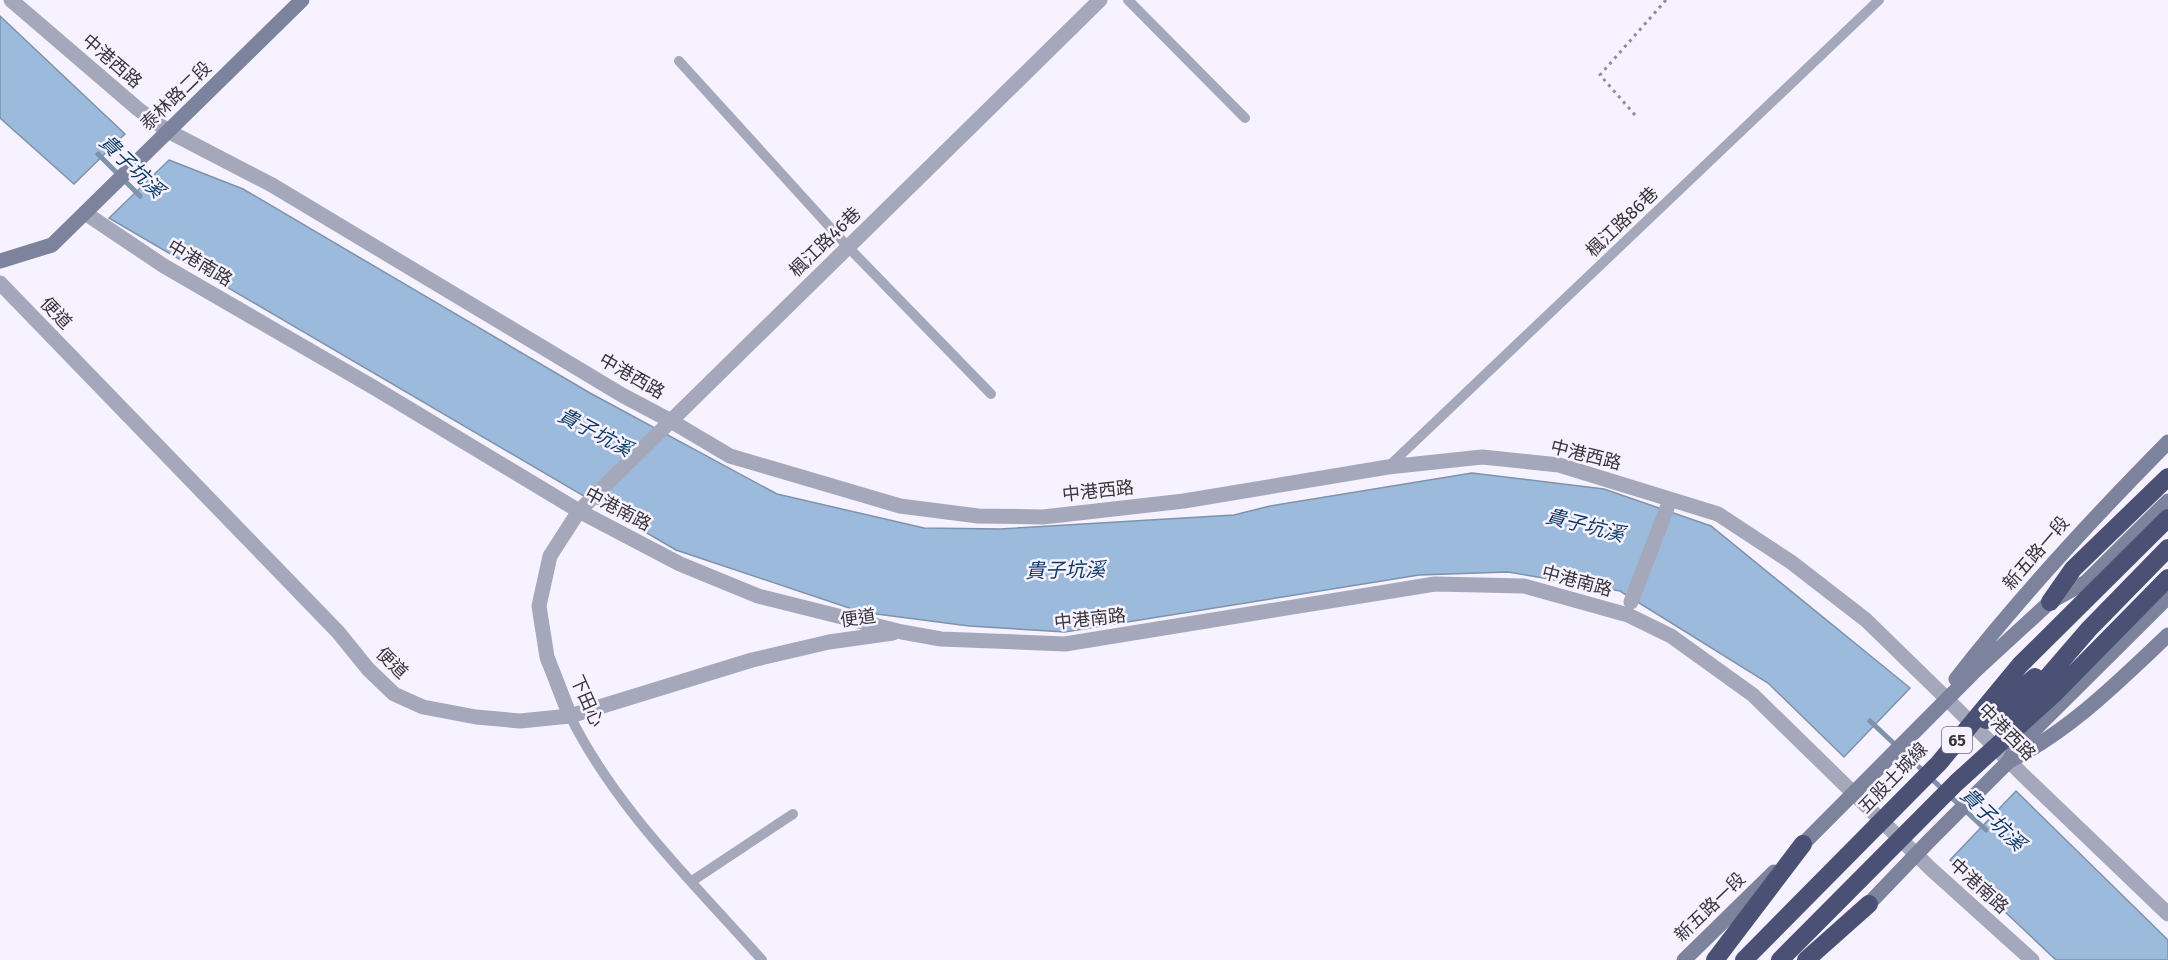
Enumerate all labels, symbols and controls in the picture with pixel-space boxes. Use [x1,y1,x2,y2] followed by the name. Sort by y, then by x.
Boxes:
[78,29,146,93] street label: 中港西路
[136,57,216,135] street label: 泰林路二段
[95,130,171,205] water label: 貴子坑溪
[1581,182,1663,262] street label: 楓江路86巷
[785,202,865,282] street label: 楓江路46巷
[163,235,237,291] street label: 中港南路
[36,292,76,334] street label: 便道
[595,348,669,404] street label: 中港西路
[554,403,639,463] water label: 貴子坑溪
[1548,436,1624,474] street label: 中港西路
[1061,476,1135,506] street label: 中港西路
[581,482,655,536] street label: 中港南路
[1543,504,1630,547] water label: 貴子坑溪
[1998,512,2074,594] street label: 新五路一段
[1025,557,1108,583] water label: 貴子坑溪
[1539,561,1615,601] street label: 中港南路
[1053,604,1127,634] street label: 中港南路
[839,605,877,631] street label: 便道
[371,643,413,683] street label: 便道
[566,672,608,730] street label: 下田心
[1974,699,2040,765] street label: 中港西路
[1942,727,1972,753] road number: 65
[1854,738,1932,818] street label: 五股土城線
[1956,783,2032,858] water label: 貴子坑溪
[1945,854,2013,918] street label: 中港南路
[1670,868,1750,946] street label: 新五路一段

